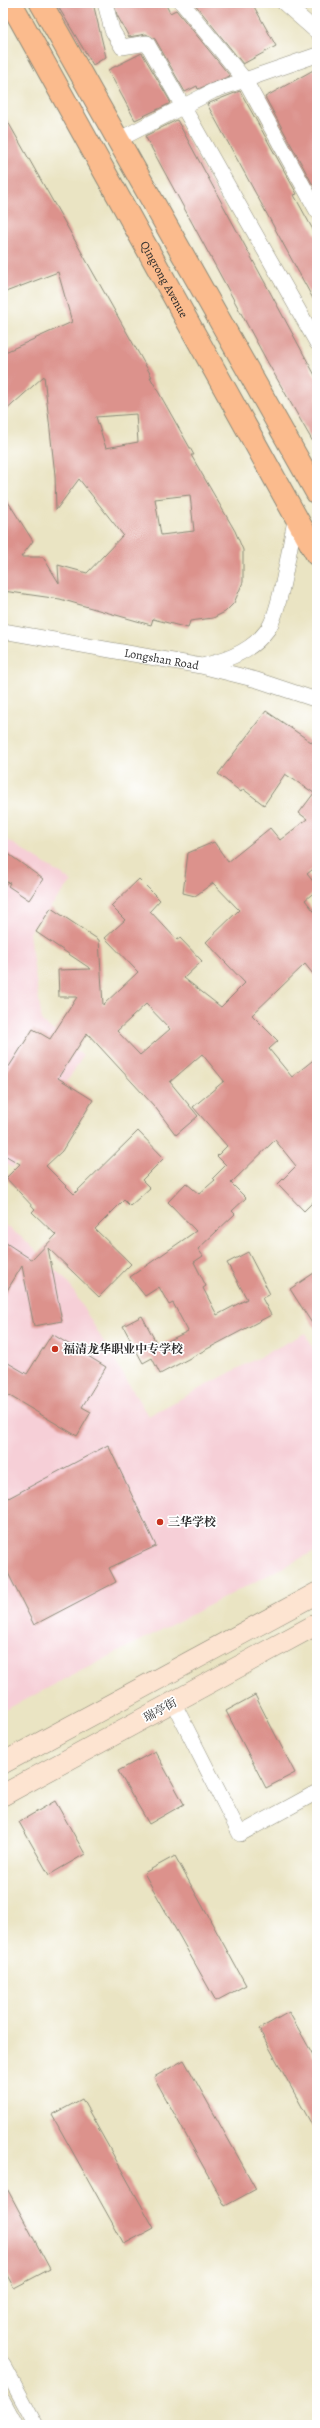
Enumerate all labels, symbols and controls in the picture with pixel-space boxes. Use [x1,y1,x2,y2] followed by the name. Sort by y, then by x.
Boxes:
[136,238,192,321] street label: Qingrong Avenue
[123,645,201,674] street label: Longshan Road
[63,1341,183,1357] place label: 福清龙华职业中专学校
[50,1344,60,1354] marker: 福清龙华职业中专学校
[168,1514,216,1530] place label: 三华学校
[155,1517,165,1527] marker: 三华学校
[140,1694,180,1726] street label: 瑞亭街

